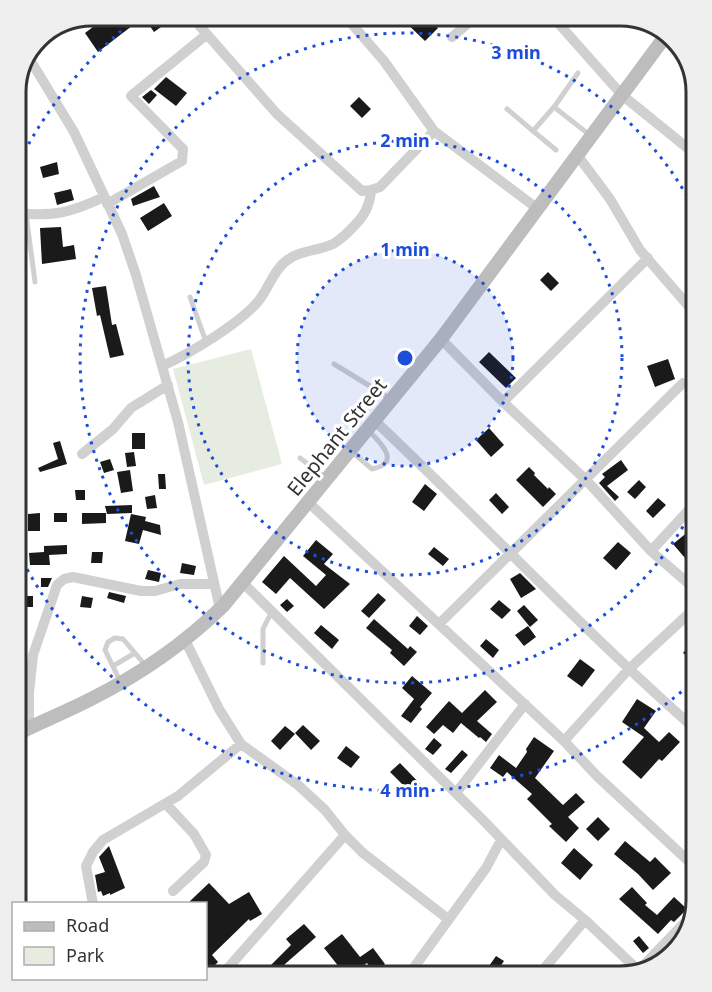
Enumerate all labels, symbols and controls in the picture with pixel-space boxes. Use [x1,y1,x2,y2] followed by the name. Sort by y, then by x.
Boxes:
[491,40,541,64] text: 3 min
[380,128,430,152] text: 2 min
[380,237,430,261] text: 1 min
[395,348,415,368] centre of rings
[281,372,392,501] street label: Elephant Street
[380,778,430,802] text: 4 min
[12,902,207,980] legend
[66,913,109,937] text: Road
[66,943,104,967] text: Park

